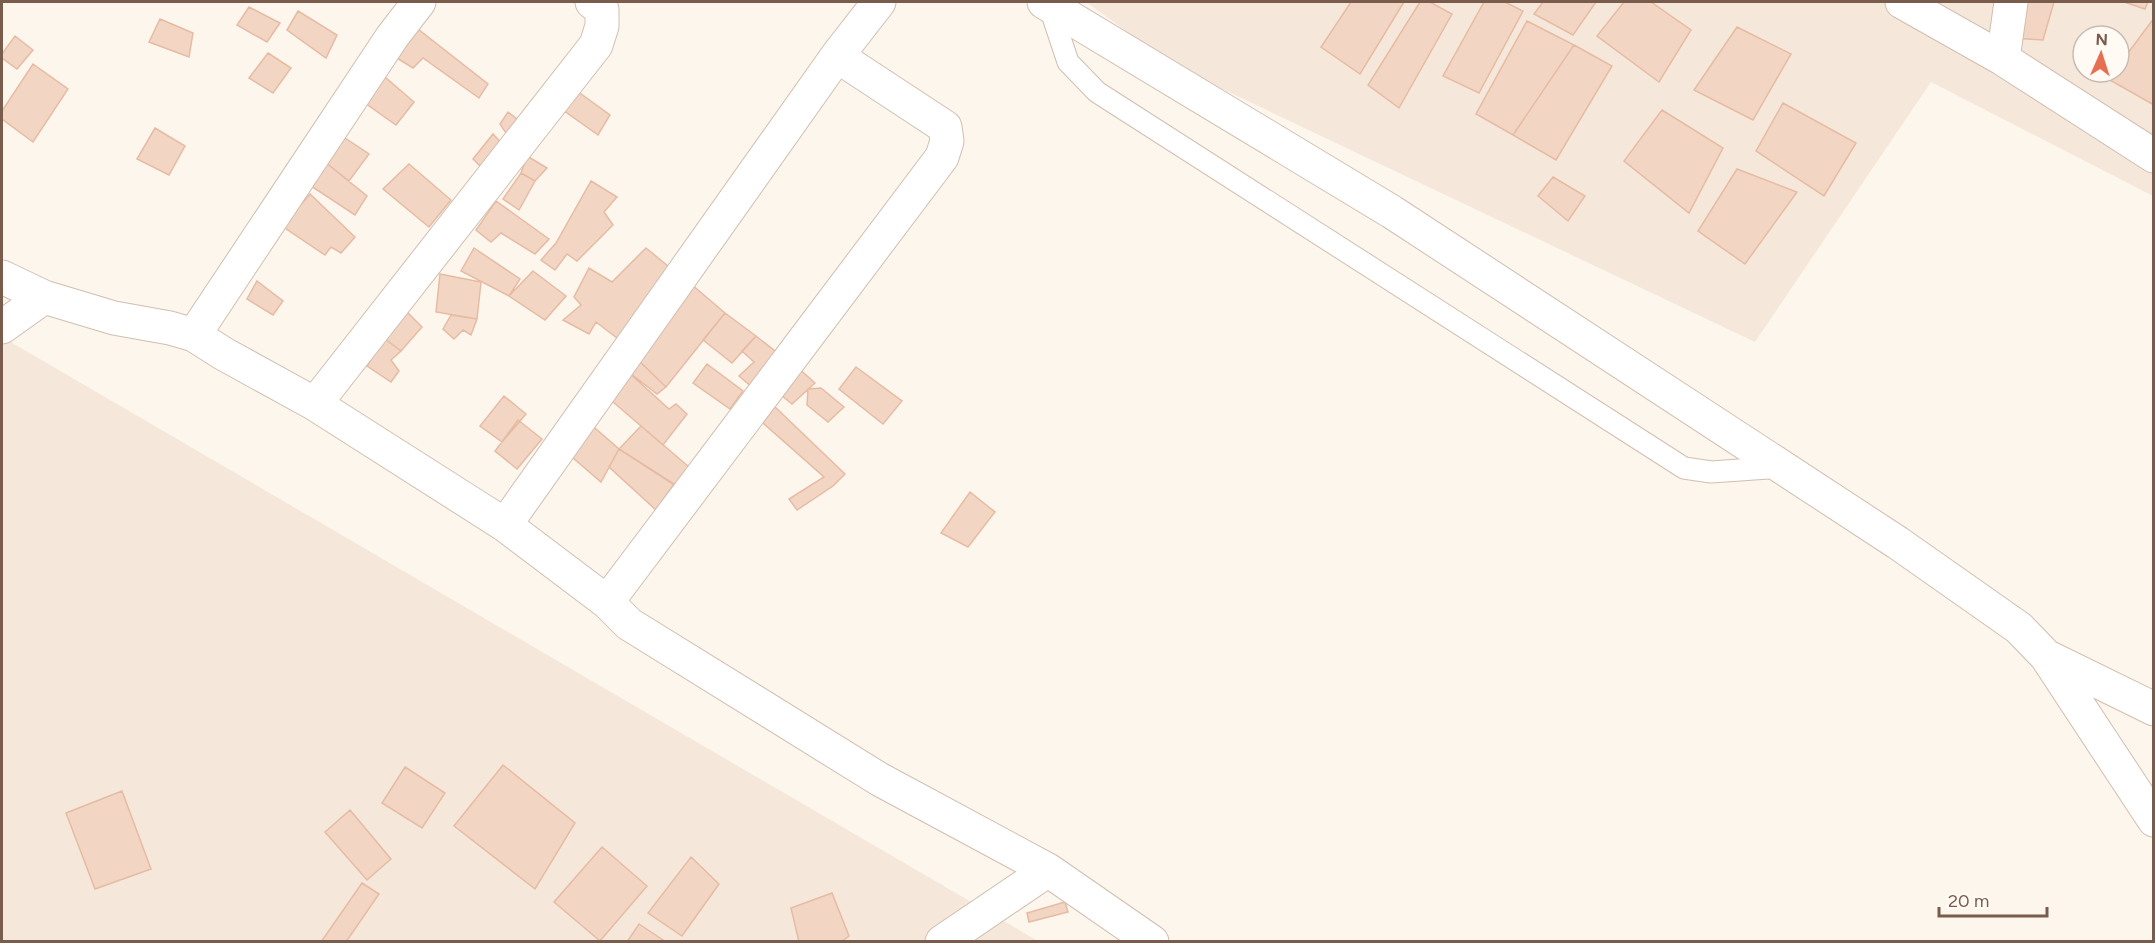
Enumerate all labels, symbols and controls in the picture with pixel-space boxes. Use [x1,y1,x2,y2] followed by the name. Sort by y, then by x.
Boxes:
[2071,24,2131,84] north arrow
[2095,30,2108,49] text: N
[1939,880,2047,918] scale bar
[1948,890,1989,912] text: 20 m

